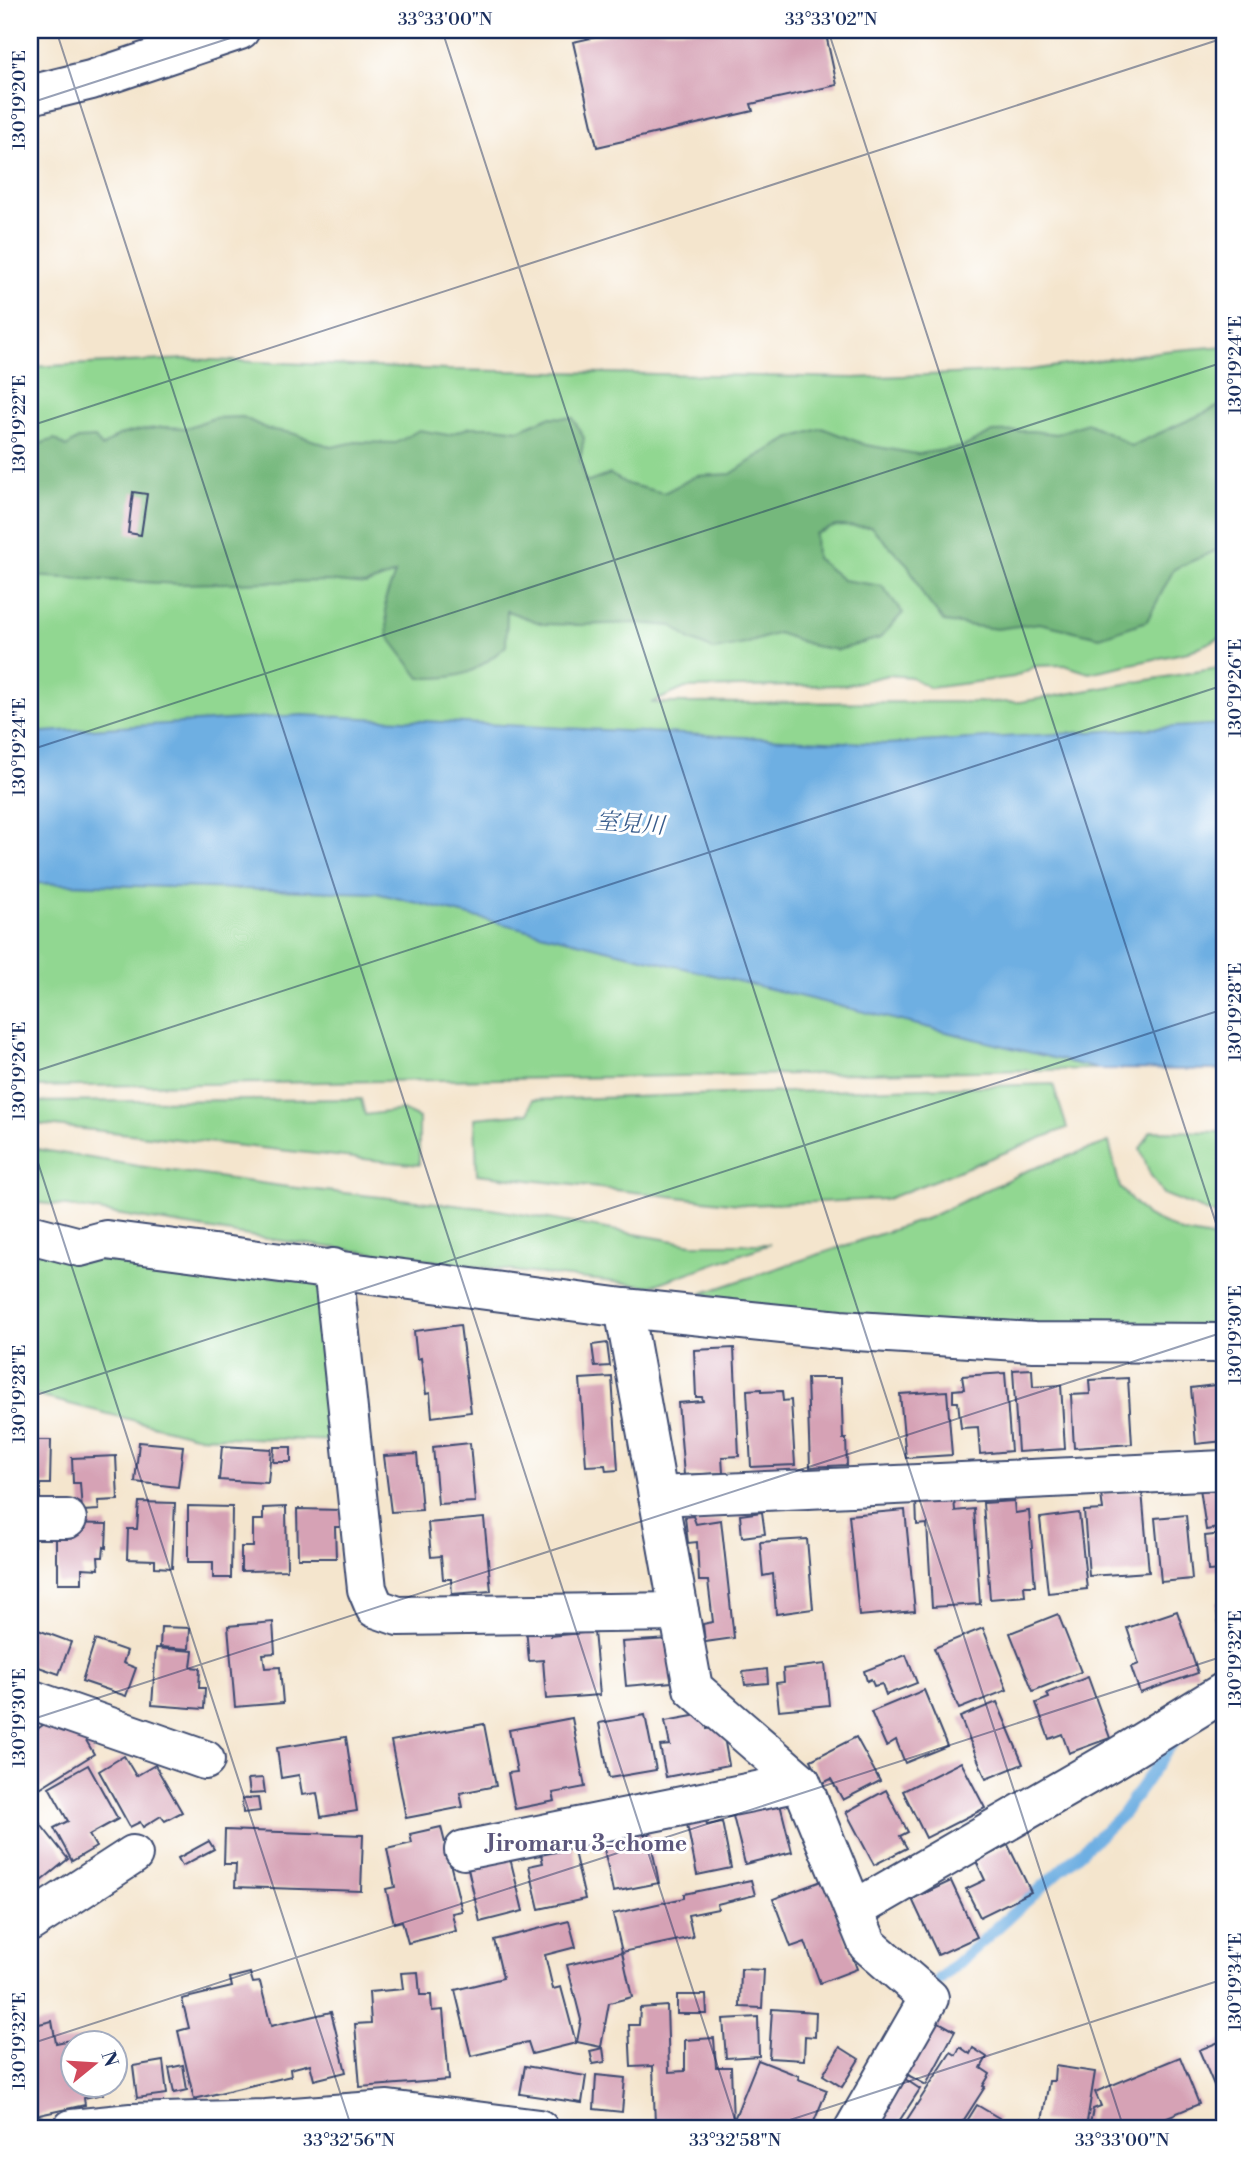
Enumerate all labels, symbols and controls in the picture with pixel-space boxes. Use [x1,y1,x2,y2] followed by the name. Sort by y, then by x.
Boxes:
[398,8,493,31] text: 33°33'00"N
[785,8,878,31] text: 33°33'02"N
[8,50,31,150] text: 130°19'20"E
[1224,316,1247,414] text: 130°19'24"E
[8,375,31,473] text: 130°19'22"E
[1224,639,1247,737] text: 130°19'26"E
[8,698,31,796] text: 130°19'24"E
[595,808,668,841] water label: 室見川
[1224,962,1247,1062] text: 130°19'28"E
[8,1022,31,1120] text: 130°19'26"E
[1224,1285,1247,1385] text: 130°19'30"E
[8,1344,31,1444] text: 130°19'28"E
[1224,1610,1247,1708] text: 130°19'32"E
[8,1668,31,1768] text: 130°19'30"E
[484,1830,687,1858] district label: Jiromaru 3-chome
[1224,1933,1247,2031] text: 130°19'34"E
[8,1992,31,2090] text: 130°19'32"E
[60,2030,130,2100] north arrow
[95,2048,123,2070] text: N
[303,2129,396,2152] text: 33°32'56"N
[689,2129,782,2152] text: 33°32'58"N
[1075,2129,1170,2152] text: 33°33'00"N

